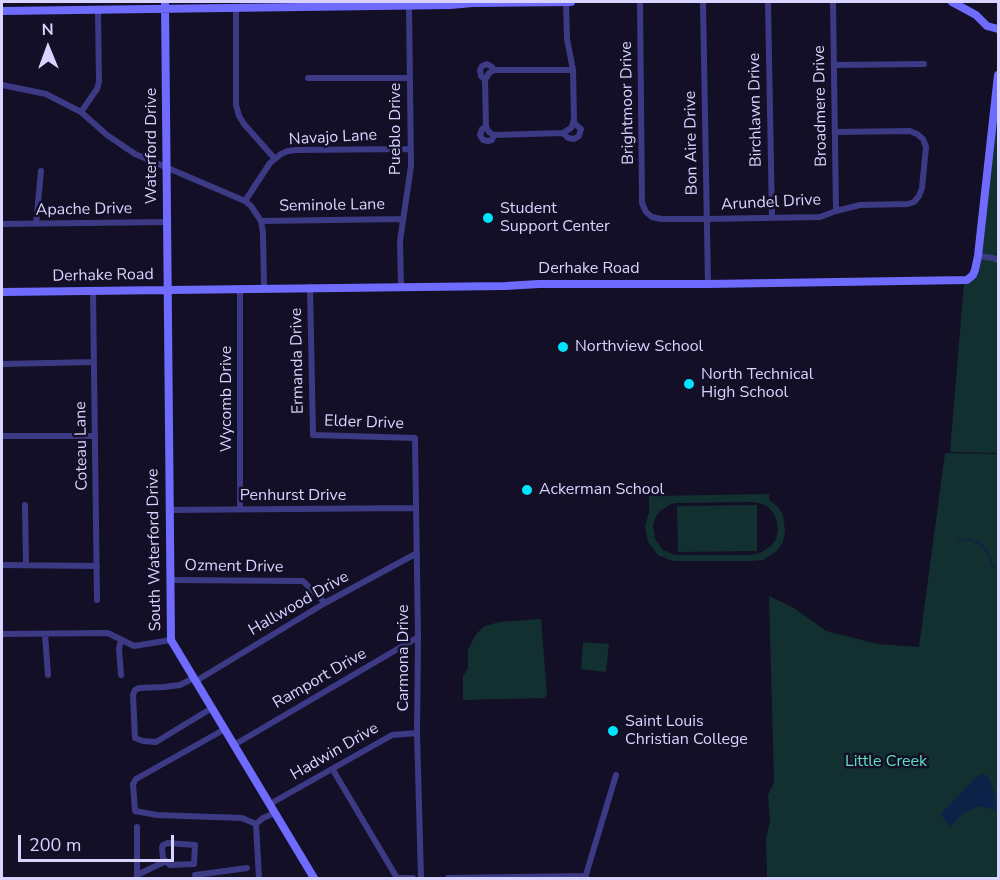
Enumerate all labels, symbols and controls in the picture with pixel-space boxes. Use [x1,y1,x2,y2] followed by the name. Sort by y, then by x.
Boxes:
[18,18,78,78] north arrow
[42,19,54,41] text: N
[617,41,639,165] street label: Brightmoor Drive
[810,45,832,167] street label: Broadmere Drive
[745,53,767,167] street label: Birchlawn Drive
[386,83,406,175] street label: Pueblo Drive
[142,88,162,204] street label: Waterford Drive
[681,91,703,195] street label: Bon Aire Drive
[288,126,378,150] street label: Navajo Lane
[721,191,821,215] street label: Arundel Drive
[279,195,385,217] street label: Seminole Lane
[500,199,610,237] place label: Student Support Center
[36,200,132,220] street label: Apache Drive
[481,211,495,225] marker: Student Support Center
[538,259,640,279] street label: Derhake Road
[52,266,154,286] street label: Derhake Road
[287,308,309,414] street label: Ermanda Drive
[575,337,703,357] place label: Northview School
[556,340,570,354] marker: Northview School
[217,346,237,452] street label: Wycomb Drive
[701,365,813,403] place label: North Technical High School
[682,377,696,391] marker: North Technical High School
[72,401,92,491] street label: Coteau Lane
[324,412,404,434] street label: Elder Drive
[144,468,166,632] street label: South Waterford Drive
[539,480,664,500] place label: Ackerman School
[520,483,534,497] marker: Ackerman School
[240,486,346,506] street label: Penhurst Drive
[185,557,283,577] street label: Ozment Drive
[246,568,352,640] street label: Hallwood Drive
[394,605,414,711] street label: Carmona Drive
[270,644,370,714] street label: Ramport Drive
[625,712,748,750] place label: Saint Louis Christian College
[288,719,382,785] street label: Hadwin Drive
[606,724,620,738] marker: Saint Louis Christian College
[845,752,927,772] park label: Little Creek
[21,823,177,861] scale bar
[29,833,81,857] text: 200 m

